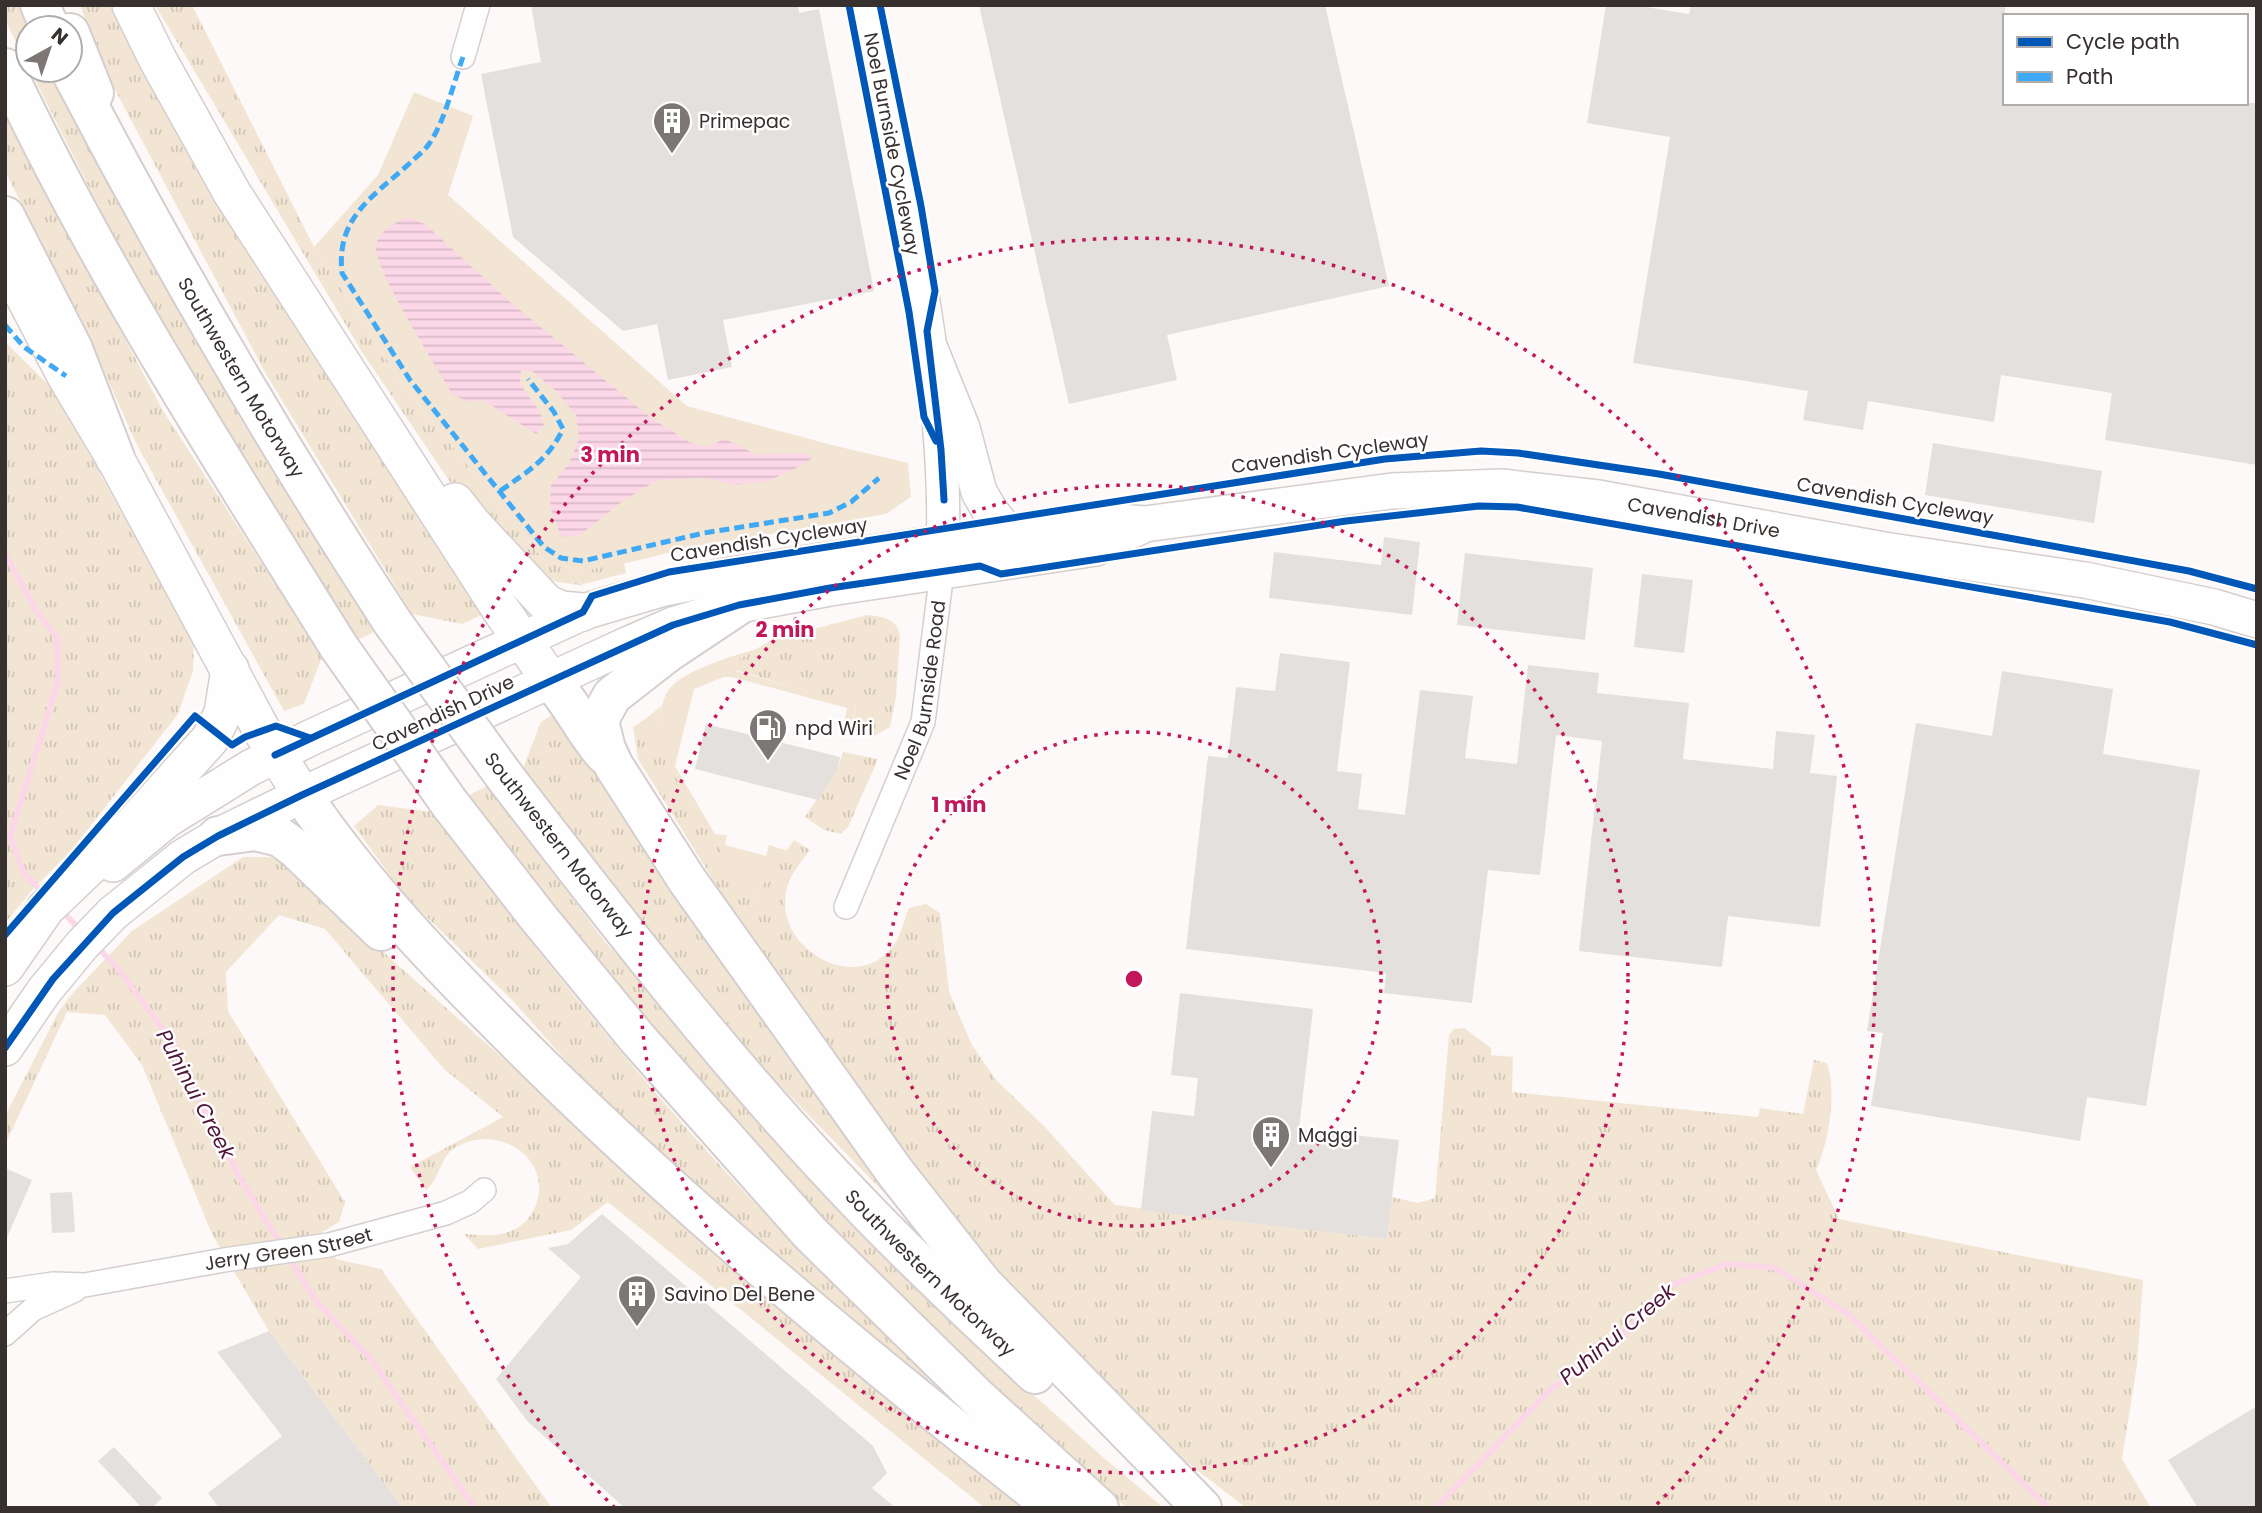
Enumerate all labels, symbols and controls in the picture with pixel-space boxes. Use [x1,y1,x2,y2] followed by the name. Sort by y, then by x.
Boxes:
[14,14,84,84] north arrow
[2003,14,2248,105] legend
[45,21,74,51] text: N
[2066,27,2180,56] text: Cycle path
[857,30,927,258] street label: Noel Burnside Cycleway
[2066,62,2113,91] text: Path
[651,100,693,155] building icon: Primepac
[699,108,790,135] place label: Primepac
[172,272,311,483] street label: Southwestern Motorway
[1229,426,1431,480] street label: Cavendish Cycleway
[580,440,640,469] text: 3 min
[1795,470,1996,532] street label: Cavendish Cycleway
[1625,490,1782,544] street label: Cavendish Drive
[668,511,870,569] street label: Cavendish Cycleway
[887,599,952,784] street label: Noel Burnside Road
[755,615,815,644] text: 2 min
[367,668,519,758] street label: Cavendish Drive
[747,707,789,762] fuel station icon: npd Wiri
[795,715,873,742] place label: npd Wiri
[478,747,640,944] street label: Southwestern Motorway
[932,790,986,819] text: 1 min
[1122,967,1146,991] centre of rings
[150,1024,243,1165] water label: Puhinui Creek
[1250,1114,1292,1169] building icon: Maggi
[1298,1122,1358,1149] place label: Maggi
[839,1183,1022,1363] street label: Southwestern Motorway
[202,1220,375,1277] street label: Jerry Green Street
[616,1273,658,1328] building icon: Savino Del Bene
[1553,1276,1682,1391] water label: Puhinui Creek
[664,1281,815,1308] place label: Savino Del Bene

